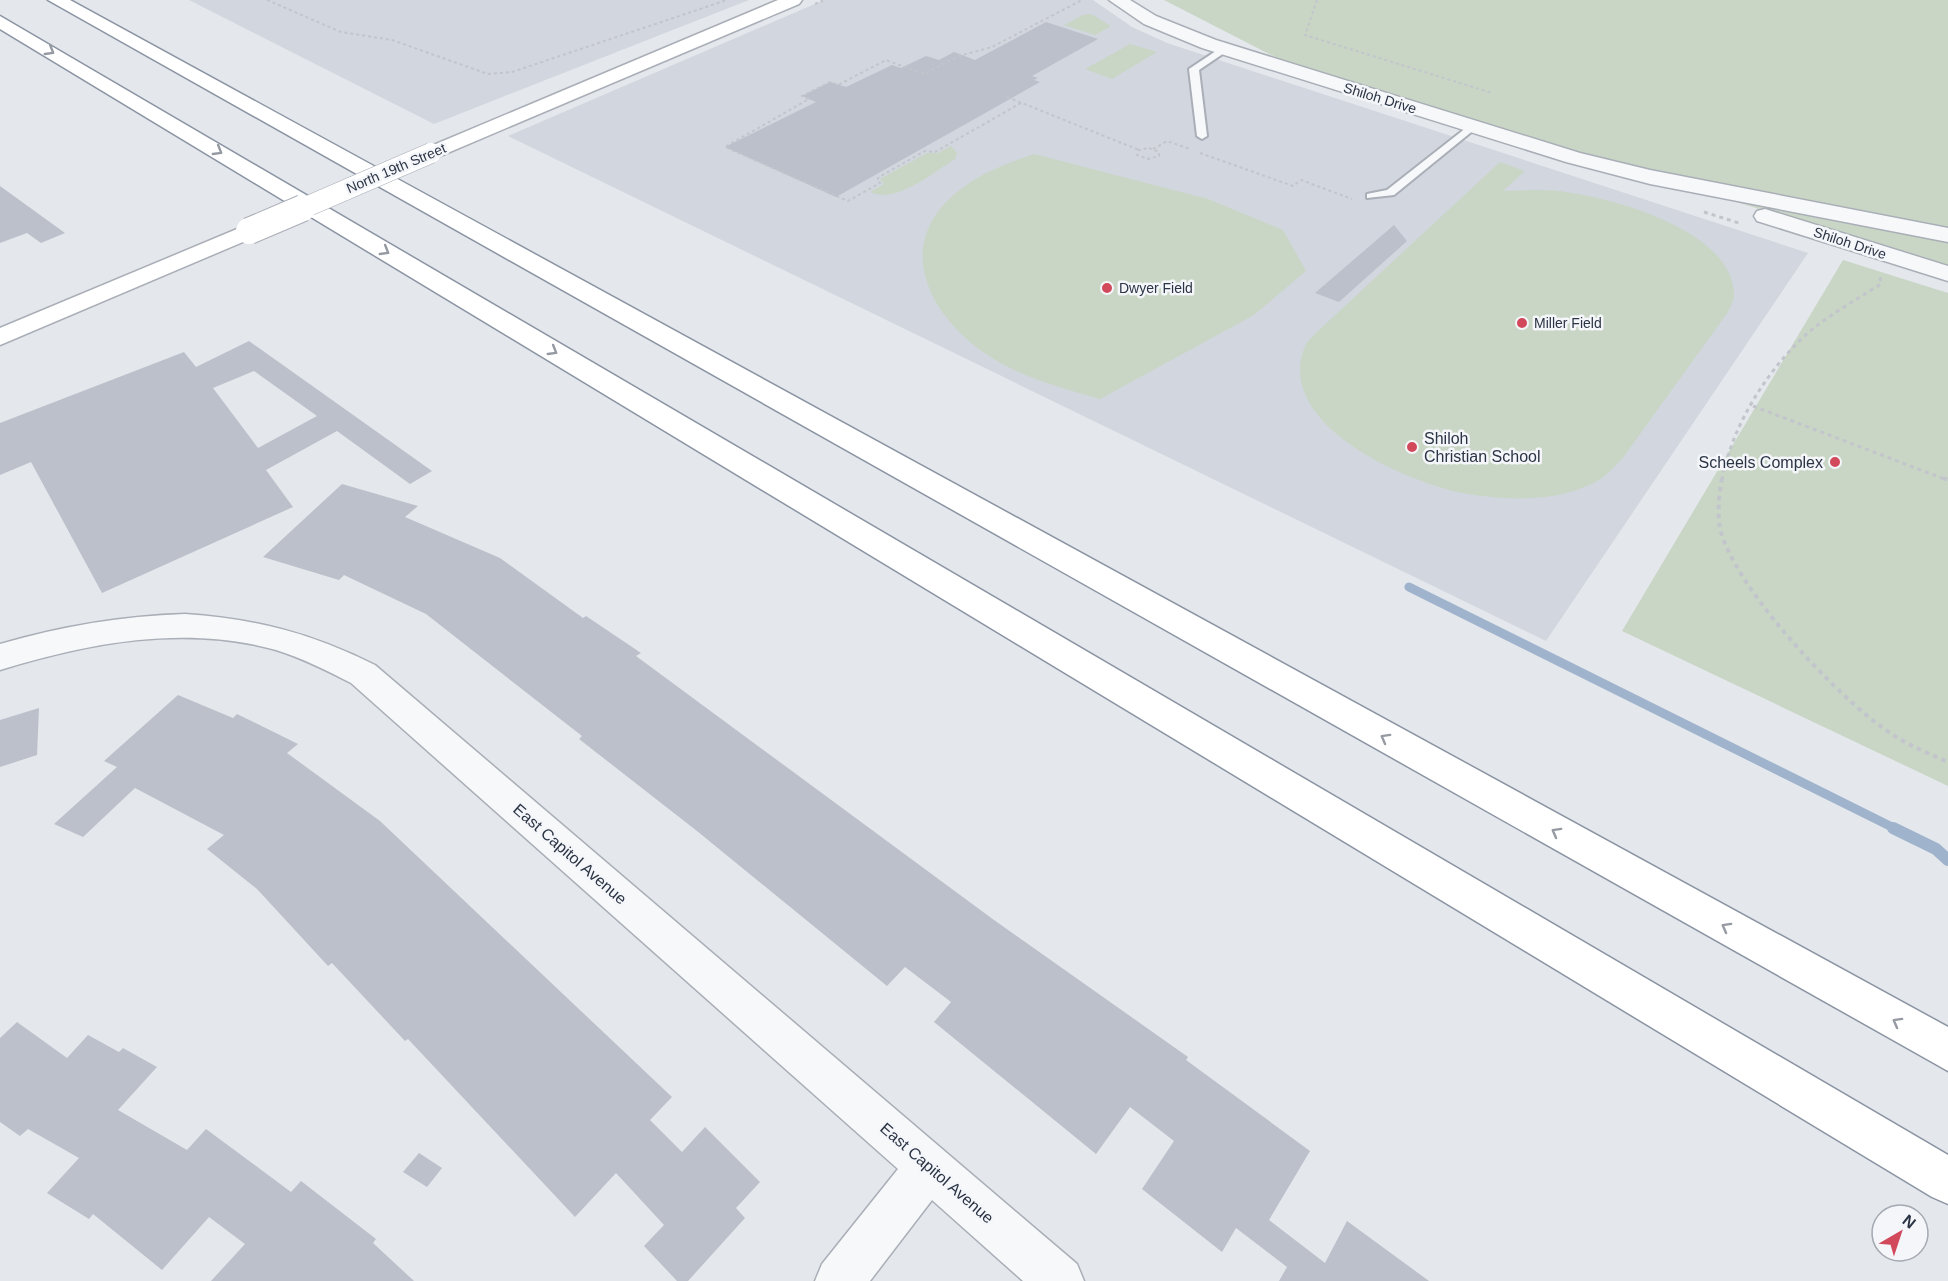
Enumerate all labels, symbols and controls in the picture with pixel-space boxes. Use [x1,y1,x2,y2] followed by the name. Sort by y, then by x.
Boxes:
[44,44,54,56] one-way arrow
[1342,79,1419,117] street label: Shiloh Drive
[344,140,448,196] street label: North 19th Street
[212,144,222,156] one-way arrow
[1812,224,1889,262] street label: Shiloh Drive
[379,244,389,255] one-way arrow
[1119,280,1193,296] place label: Dwyer Field
[1100,281,1114,295] marker: Dwyer Field
[1534,315,1602,331] place label: Miller Field
[1515,316,1529,330] marker: Miller Field
[547,343,557,355] one-way arrow
[1424,430,1541,465] place label: Shiloh Christian School
[1405,440,1419,454] marker: Shiloh Christian School
[1699,454,1823,471] place label: Scheels Complex
[1828,455,1842,469] marker: Scheels Complex
[1381,734,1392,745] one-way arrow
[510,800,630,908] street label: East Capitol Avenue
[1552,828,1562,839] one-way arrow
[1722,923,1733,934] one-way arrow
[1893,1017,1903,1029] one-way arrow
[877,1119,997,1227] street label: East Capitol Avenue
[1870,1203,1930,1263] north arrow
[1899,1211,1919,1232] text: N

